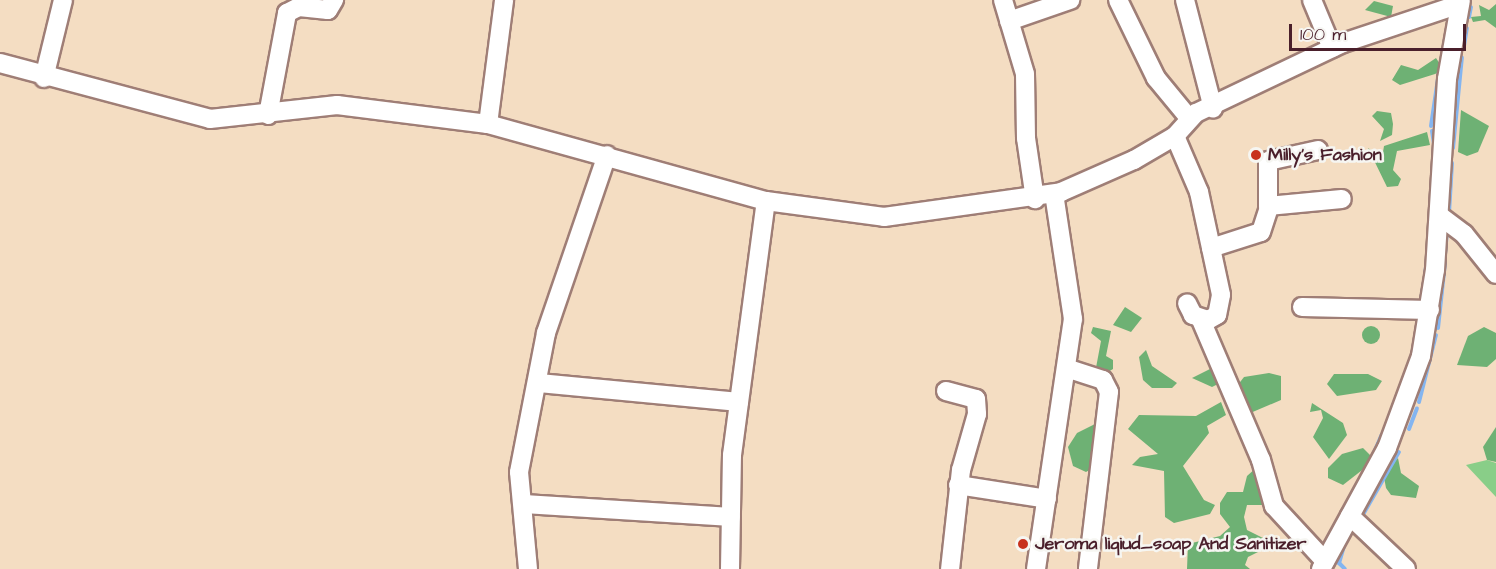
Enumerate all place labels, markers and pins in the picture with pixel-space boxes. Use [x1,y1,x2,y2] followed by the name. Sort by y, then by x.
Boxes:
[1268,144,1382,166] place label: Milly's Fashion
[1249,148,1263,162] marker: Milly's Fashion
[1035,533,1306,555] place label: Jeroma liqiud_soap And Sanitizer
[1016,537,1030,551] marker: Jeroma liqiud_soap And Sanitizer

